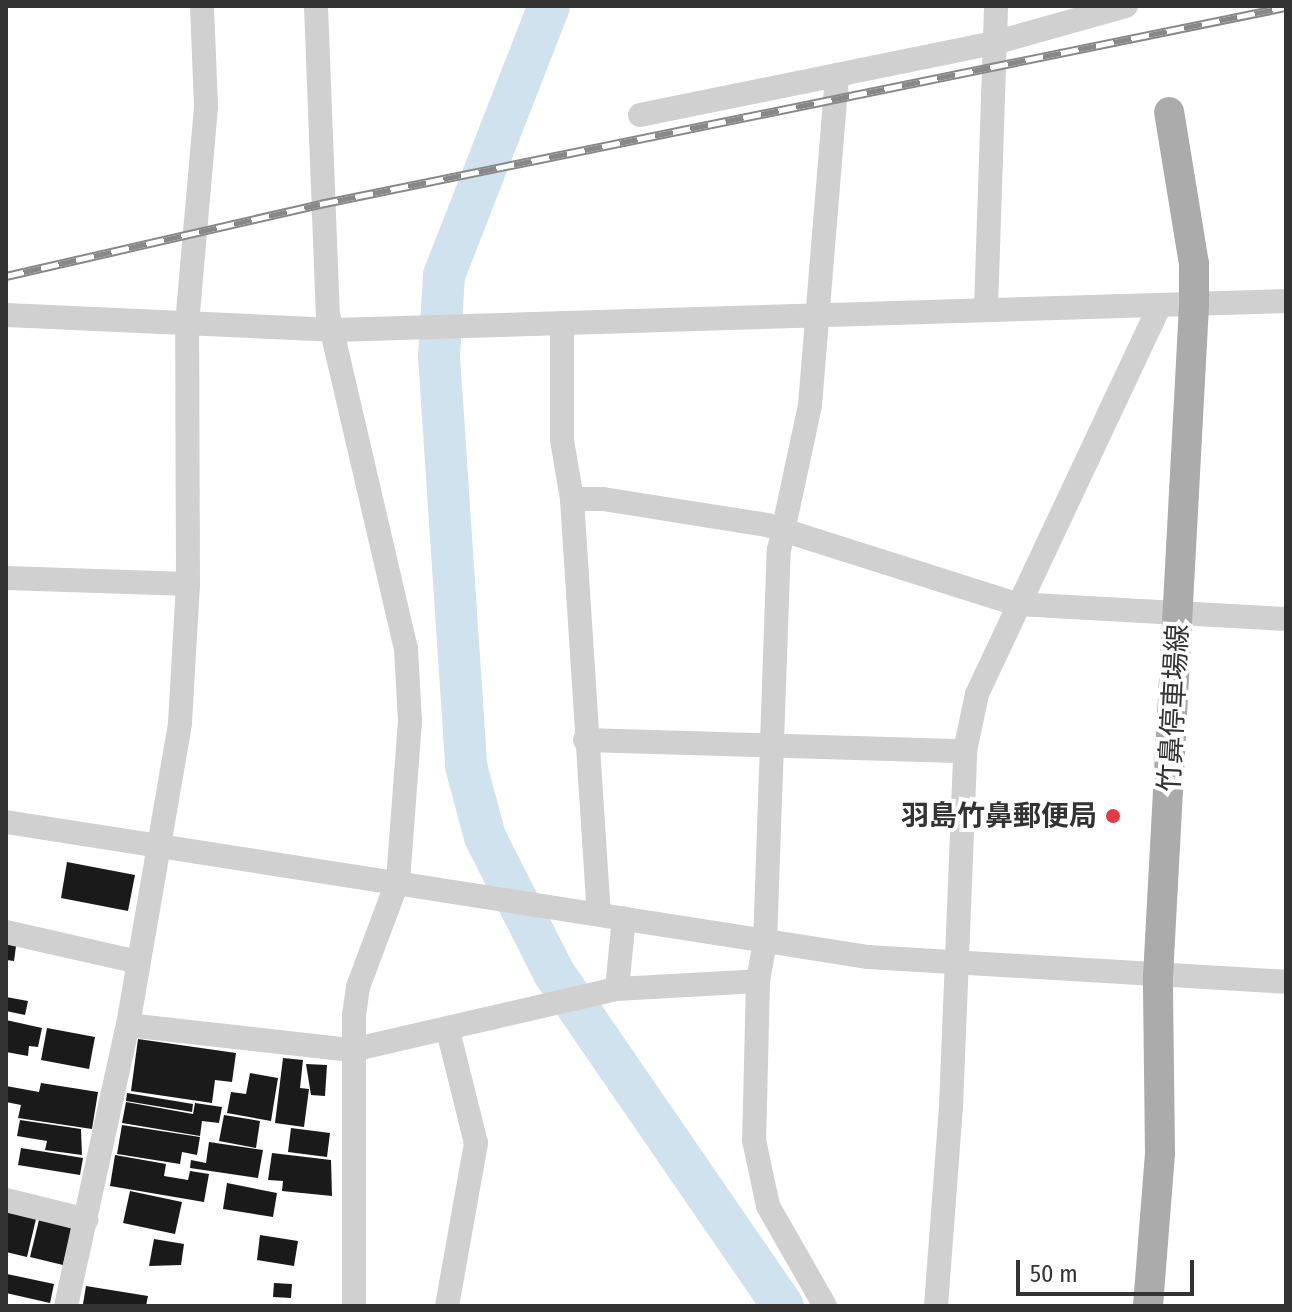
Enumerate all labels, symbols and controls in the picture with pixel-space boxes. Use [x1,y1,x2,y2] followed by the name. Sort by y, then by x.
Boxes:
[1153,623,1195,793] street label: 竹鼻停車場線
[901,799,1097,833] place label: 羽島竹鼻郵便局
[1104,807,1122,825] marker: 羽島竹鼻郵便局
[1020,1244,1198,1294] scale bar
[1030,1260,1078,1288] text: 50 m

